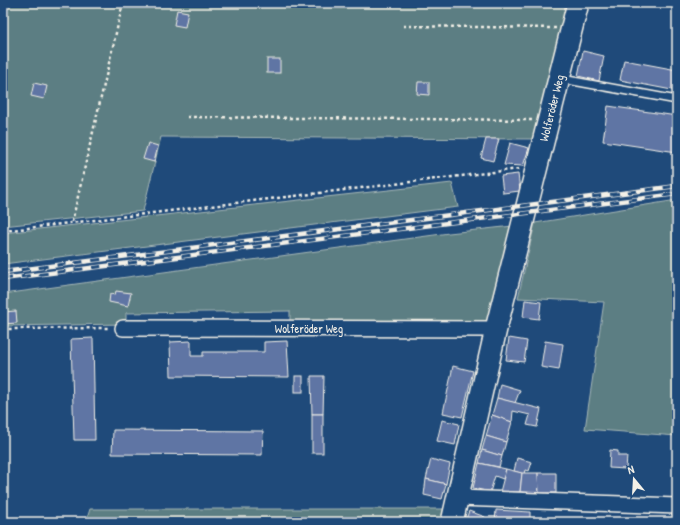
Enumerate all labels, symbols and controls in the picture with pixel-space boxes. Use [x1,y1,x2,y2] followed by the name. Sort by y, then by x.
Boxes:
[535,73,568,143] street label: Wolferöder Weg
[275,320,343,337] street label: Wolferöder Weg
[614,459,654,499] north arrow
[626,462,636,477] text: N

